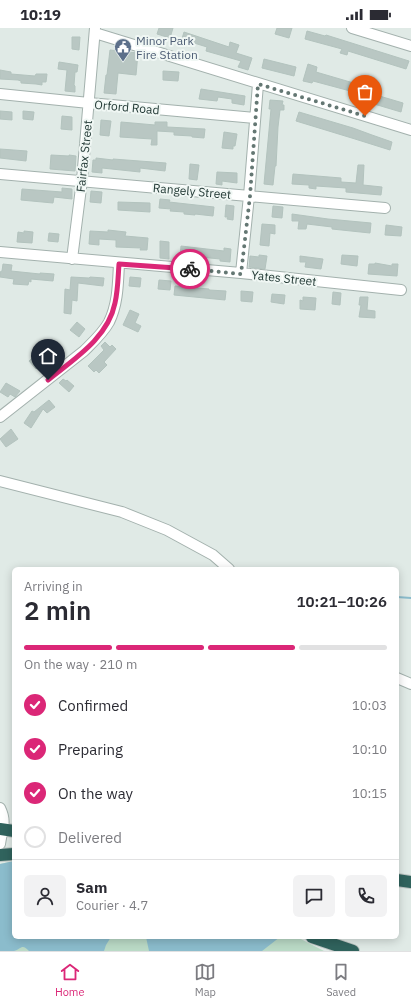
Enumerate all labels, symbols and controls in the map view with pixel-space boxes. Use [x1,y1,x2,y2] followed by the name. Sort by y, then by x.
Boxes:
[20,5,61,24] text: 10:19
[136,33,198,62] place label: Minor Park Fire Station
[113,37,133,62] public building icon: Minor Park Fire Station
[348,75,382,116] pin
[354,81,376,103] icon: bag
[94,97,160,117] street label: Orford Road
[73,119,95,193] street label: Fairfax Street
[152,180,232,202] street label: Rangely Street
[170,249,210,289] courier
[179,258,201,280] icon: bike
[251,267,317,289] street label: Yates Street
[31,339,65,380] pin
[37,345,59,367] icon: home
[24,578,83,595] text: Arriving in
[297,592,387,611] text: 10:21–10:26
[24,593,91,627] text: 2 min
[24,656,137,673] text: On the way · 210 m
[24,694,46,716] icon: check
[58,696,128,715] text: Confirmed
[352,697,387,714] text: 10:03
[24,738,46,760] icon: check
[58,740,123,759] text: Preparing
[352,741,387,758] text: 10:10
[24,782,46,804] icon: check
[58,784,133,803] text: On the way
[352,785,387,802] text: 10:15
[58,828,122,847] text: Delivered
[24,875,66,917] button: person
[293,875,335,917] button: chat
[345,875,387,917] button: phone
[76,878,107,897] text: Sam
[76,897,148,914] text: Courier · 4.7
[55,961,85,999] tab: Home
[194,961,216,999] tab: Map
[326,961,356,999] tab: Saved

